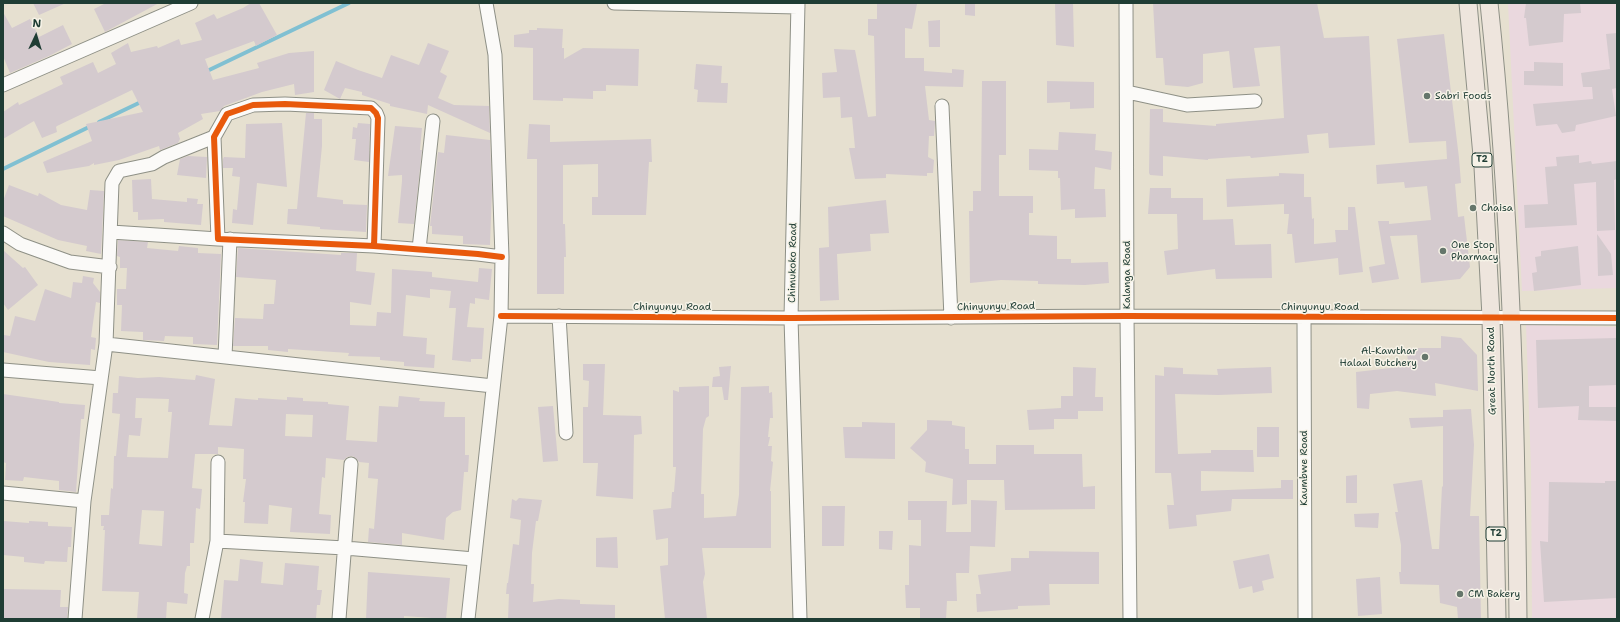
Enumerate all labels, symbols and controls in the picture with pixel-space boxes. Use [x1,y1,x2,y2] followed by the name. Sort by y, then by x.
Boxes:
[16,16,56,56] north arrow
[32,16,42,31] text: N
[1435,90,1492,102] place label: Sabri Foods
[1422,91,1432,101] marker: Sabri Foods
[1472,153,1492,167] road number: T2
[1481,202,1513,214] place label: Chaisa
[1468,203,1478,213] marker: Chaisa
[786,223,800,303] street label: Chimukoko Road
[1451,239,1499,262] place label: One Stop Pharmacy
[1121,241,1133,309] street label: Kalanga Road
[1438,246,1448,256] marker: One Stop Pharmacy
[957,300,1035,314] street label: Chinyunyu Road
[633,301,711,313] street label: Chinyunyu Road
[1281,301,1359,313] street label: Chinyunyu Road
[1485,327,1499,415] street label: Great North Road
[1340,345,1417,368] place label: Al-Kawthar Halaal Butchery
[1420,352,1430,362] marker: Al-Kawthar Halaal Butchery
[1298,430,1310,506] street label: Kaumbwe Road
[1486,527,1506,541] road number: T2
[1468,588,1520,600] place label: CM Bakery
[1455,589,1465,599] marker: CM Bakery

